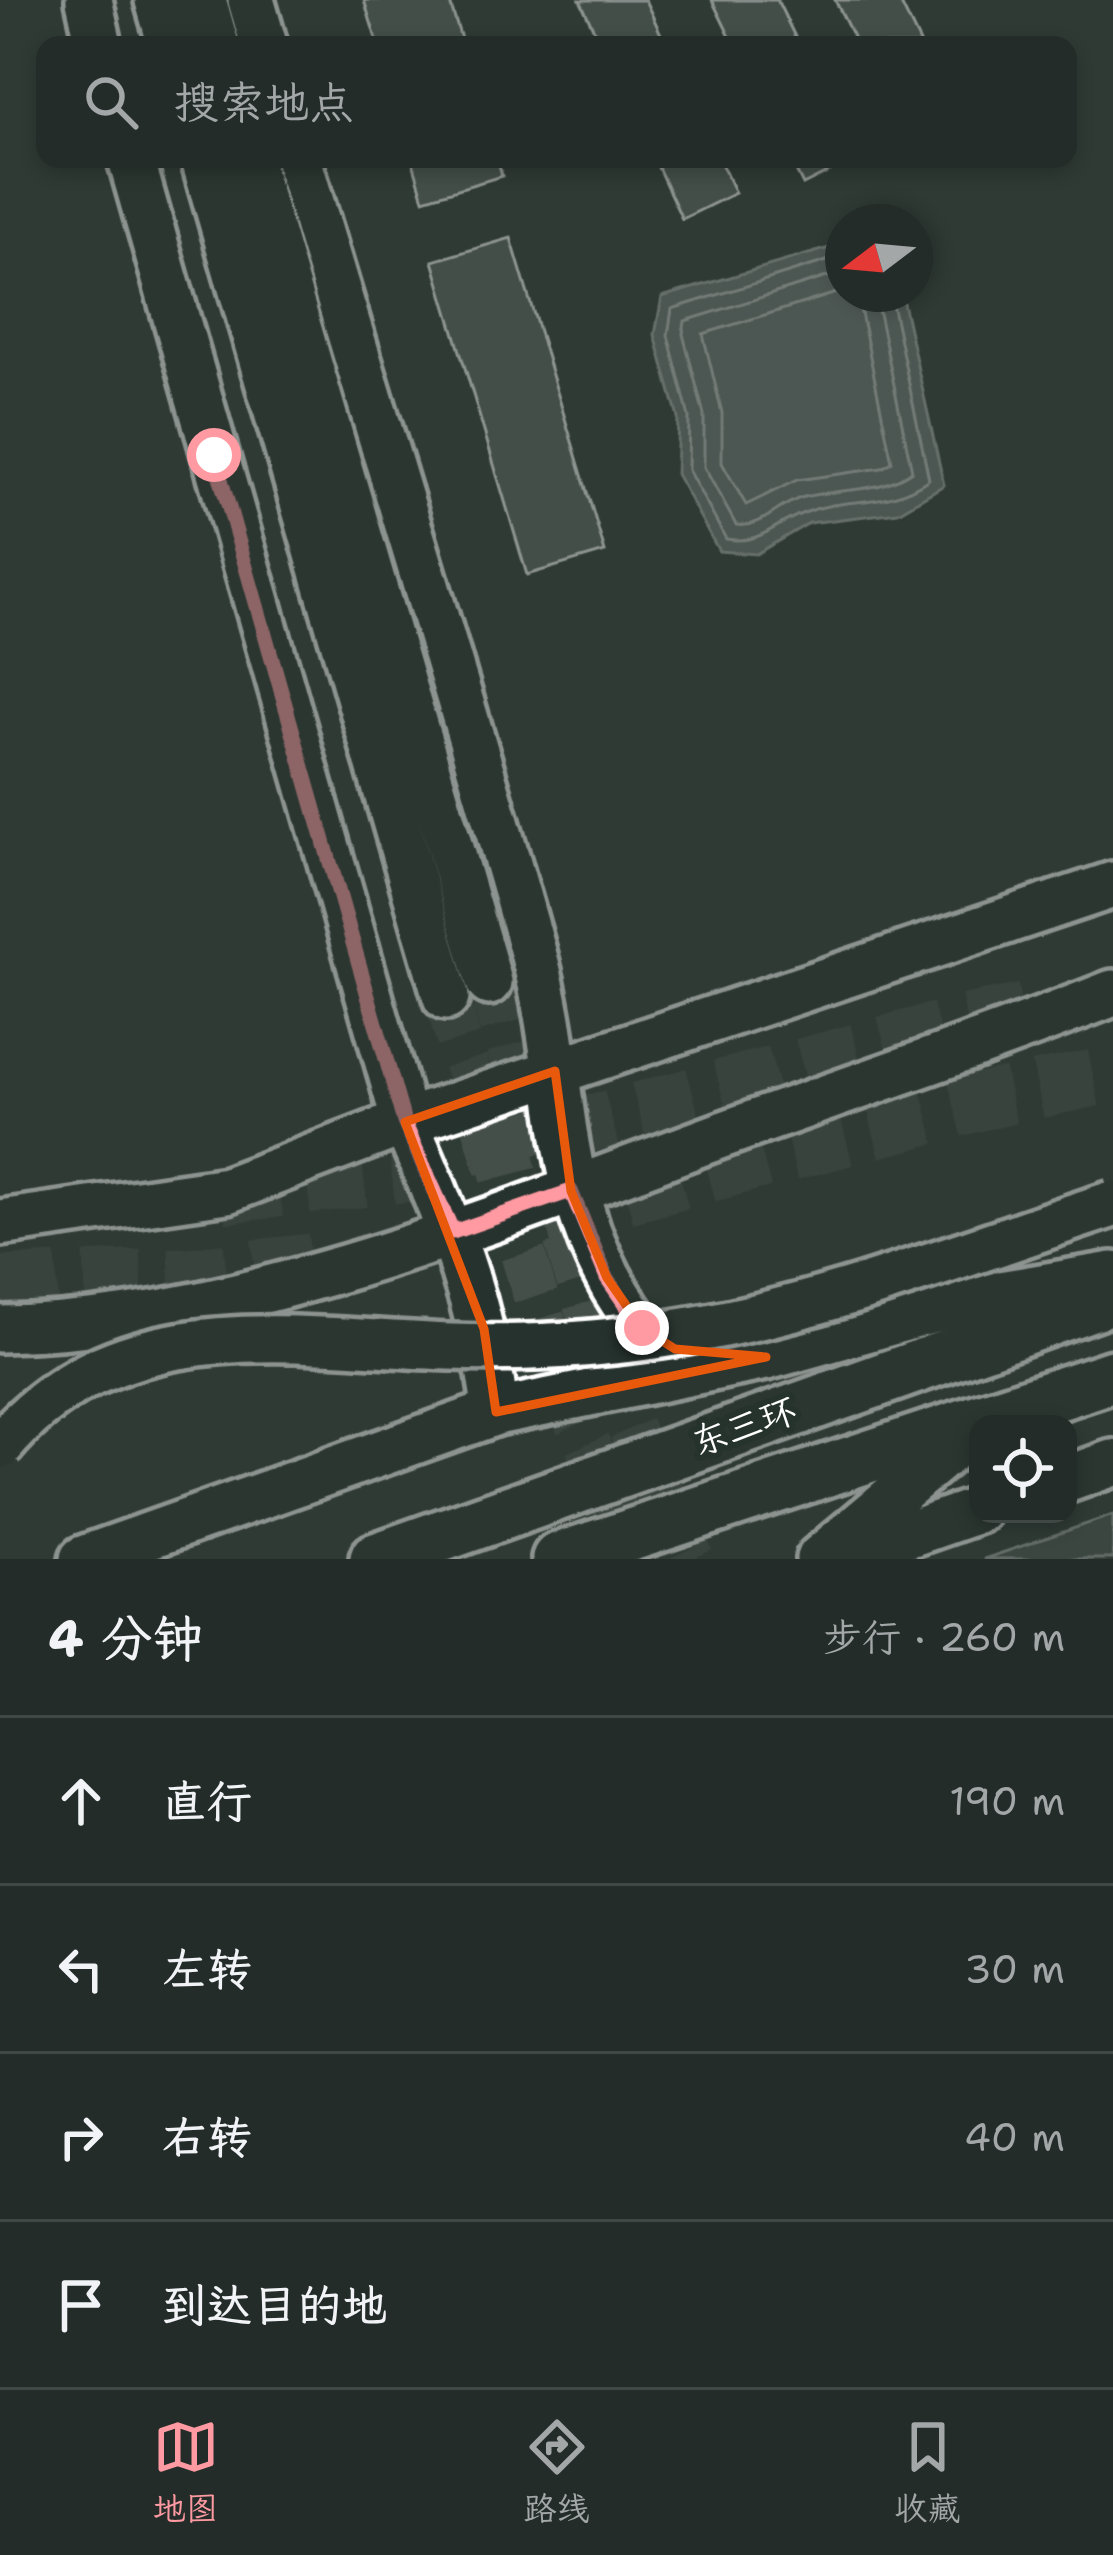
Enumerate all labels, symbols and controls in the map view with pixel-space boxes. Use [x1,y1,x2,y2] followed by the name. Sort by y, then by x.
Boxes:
[36,36,1077,168] search box
[78,69,144,135] icon: search
[174,72,354,132] text: 搜索地点
[825,204,933,312] north arrow
[187,428,241,482] route start
[615,1301,669,1355] route end
[685,1385,803,1467] street label: 东三环
[969,1415,1077,1523] map controls
[969,1415,1077,1523] button: locate
[48,1604,203,1672] text: 4 分钟
[823,1611,1065,1663] text: 步行 · 260 m
[48,1768,114,1834] icon: ahead
[162,1771,252,1831] text: 直行
[949,1775,1065,1827] text: 190 m
[48,1936,114,2002] icon: left
[162,1939,252,1999] text: 左转
[964,1943,1065,1995] text: 30 m
[48,2104,114,2170] icon: right
[162,2107,252,2167] text: 右转
[964,2111,1065,2163] text: 40 m
[48,2272,114,2338] icon: arrive
[162,2275,387,2335] text: 到达目的地
[153,2414,219,2531] tab: 地图
[524,2414,590,2531] tab: 路线
[895,2414,961,2531] tab: 收藏

